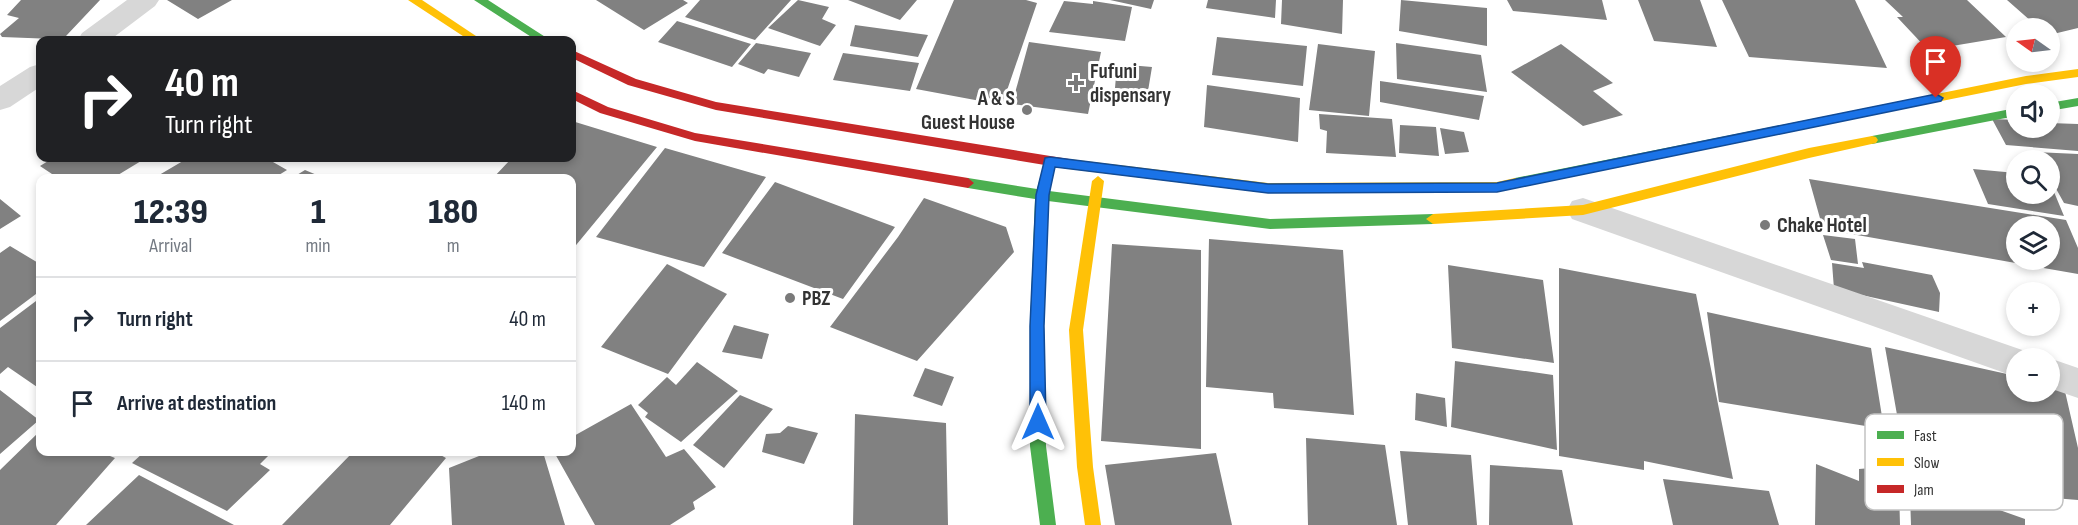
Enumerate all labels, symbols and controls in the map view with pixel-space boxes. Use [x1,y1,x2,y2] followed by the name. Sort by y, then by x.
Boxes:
[2006,18,2060,72] north arrow
[2006,18,2060,402] map controls
[1910,36,1961,98] pin
[1919,45,1952,78] icon: arrive
[165,58,239,109] text: 40 m
[1090,59,1171,108] place label: Fufuni dispensary
[66,60,144,138] icon: right
[1067,74,1085,92] marker: Fufuni dispensary
[2006,84,2060,138] button: sound
[921,86,1015,135] place label: A & S Guest House
[1020,103,1034,117] marker: A & S Guest House
[165,109,252,141] text: Turn right
[2006,150,2060,204] button: search
[134,191,208,234] text: 12:39
[311,191,325,234] text: 1
[428,191,478,234] text: 180
[1777,213,1867,238] place label: Chake Hotel
[2006,216,2060,270] button: layers
[1758,218,1772,232] marker: Chake Hotel
[149,234,192,258] text: Arrival
[305,234,331,258] text: min
[447,234,460,258] text: m
[2006,282,2060,336] button: +
[802,286,831,311] place label: PBZ
[783,291,797,305] marker: PBZ
[66,303,99,336] icon: right
[117,306,193,333] text: Turn right
[509,306,546,333] text: 40 m
[2006,348,2060,402] button: −
[66,387,99,420] icon: arrive
[117,390,276,417] text: Arrive at destination
[502,390,546,417] text: 140 m
[1006,390,1070,454] position arrow
[1865,414,2063,510] legend
[1914,427,1937,446] text: Fast
[1914,454,1939,473] text: Slow
[1913,481,1934,500] text: Jam

